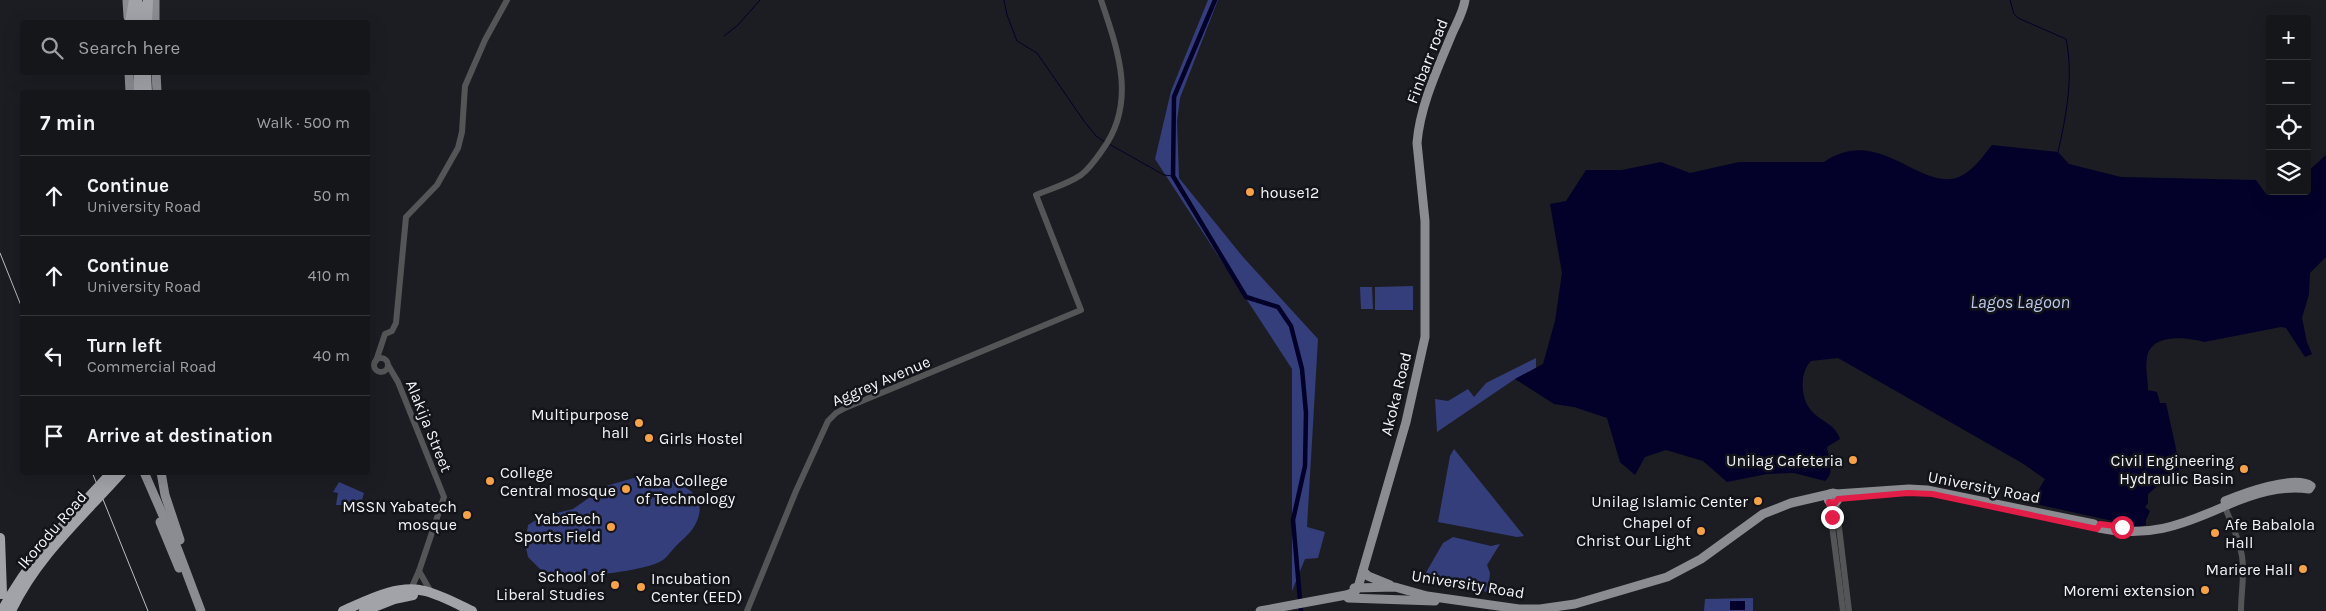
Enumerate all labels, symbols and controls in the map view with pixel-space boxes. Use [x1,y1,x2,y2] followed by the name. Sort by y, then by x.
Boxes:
[2266,15,2311,195] map controls
[2266,15,2311,60] button: +
[1402,16,1452,106] street label: Finbarr road
[20,20,370,75] search box
[38,34,66,62] icon: search
[78,37,180,59] text: Search here
[2266,60,2311,105] button: −
[2266,105,2311,150] button: locate
[40,111,96,135] text: 7 min
[257,113,350,132] text: Walk · 500 m
[2266,150,2311,195] button: layers
[87,175,169,197] text: Continue
[40,182,68,210] icon: ahead
[1260,183,1319,202] place label: house12
[313,186,350,205] text: 50 m
[1244,186,1256,198] marker: house12
[87,197,201,216] text: University Road
[87,255,169,277] text: Continue
[40,262,68,290] icon: ahead
[308,266,350,285] text: 410 m
[87,277,201,296] text: University Road
[1970,291,2070,313] water label: Lagos Lagoon
[87,335,162,357] text: Turn left
[40,342,68,370] icon: left
[313,346,350,365] text: 40 m
[1376,350,1416,438] street label: Akoka Road
[829,352,933,410] street label: Aggrey Avenue
[87,357,216,376] text: Commercial Road
[402,377,456,475] street label: Alakija Street
[531,405,629,442] place label: Multipurpose hall
[633,417,645,429] marker: Multipurpose hall
[40,422,68,450] icon: arrive
[87,425,273,447] text: Arrive at destination
[659,429,743,448] place label: Girls Hostel
[643,432,655,444] marker: Girls Hostel
[1726,451,1843,470] place label: Unilag Cafeteria
[2111,451,2234,488] place label: Civil Engineering Hydraulic Basin
[1847,454,1859,466] marker: Unilag Cafeteria
[500,463,616,500] place label: College Central mosque
[2238,463,2250,475] marker: Civil Engineering Hydraulic Basin
[1926,467,2042,507] street label: University Road
[636,471,736,508] place label: Yaba College of Technology
[484,475,496,487] marker: College Central mosque
[620,483,632,495] marker: Yaba College of Technology
[13,487,91,573] street label: Ikorodu Road
[1591,492,1748,511] place label: Unilag Islamic Center
[1752,495,1764,507] marker: Unilag Islamic Center
[342,497,457,534] place label: MSSN Yabatech mosque
[1821,506,1844,529] route end
[461,509,473,521] marker: MSSN Yabatech mosque
[514,509,601,546] place label: YabaTech Sports Field
[1576,513,1692,550] place label: Chapel of Christ Our Light
[2225,515,2315,552] place label: Afe Babalola Hall
[2111,516,2134,539] route start
[605,521,617,533] marker: YabaTech Sports Field
[1695,525,1707,537] marker: Chapel of Christ Our Light
[2209,527,2221,539] marker: Afe Babalola Hall
[2206,560,2293,579] place label: Mariere Hall
[2297,563,2309,575] marker: Mariere Hall
[1410,566,1526,602] street label: University Road
[496,567,606,604] place label: School of Liberal Studies
[651,569,742,606] place label: Incubation Center (EED)
[609,579,621,591] marker: School of Liberal Studies
[635,581,647,593] marker: Incubation Center (EED)
[2063,581,2195,600] place label: Moremi extension
[2199,584,2211,596] marker: Moremi extension

